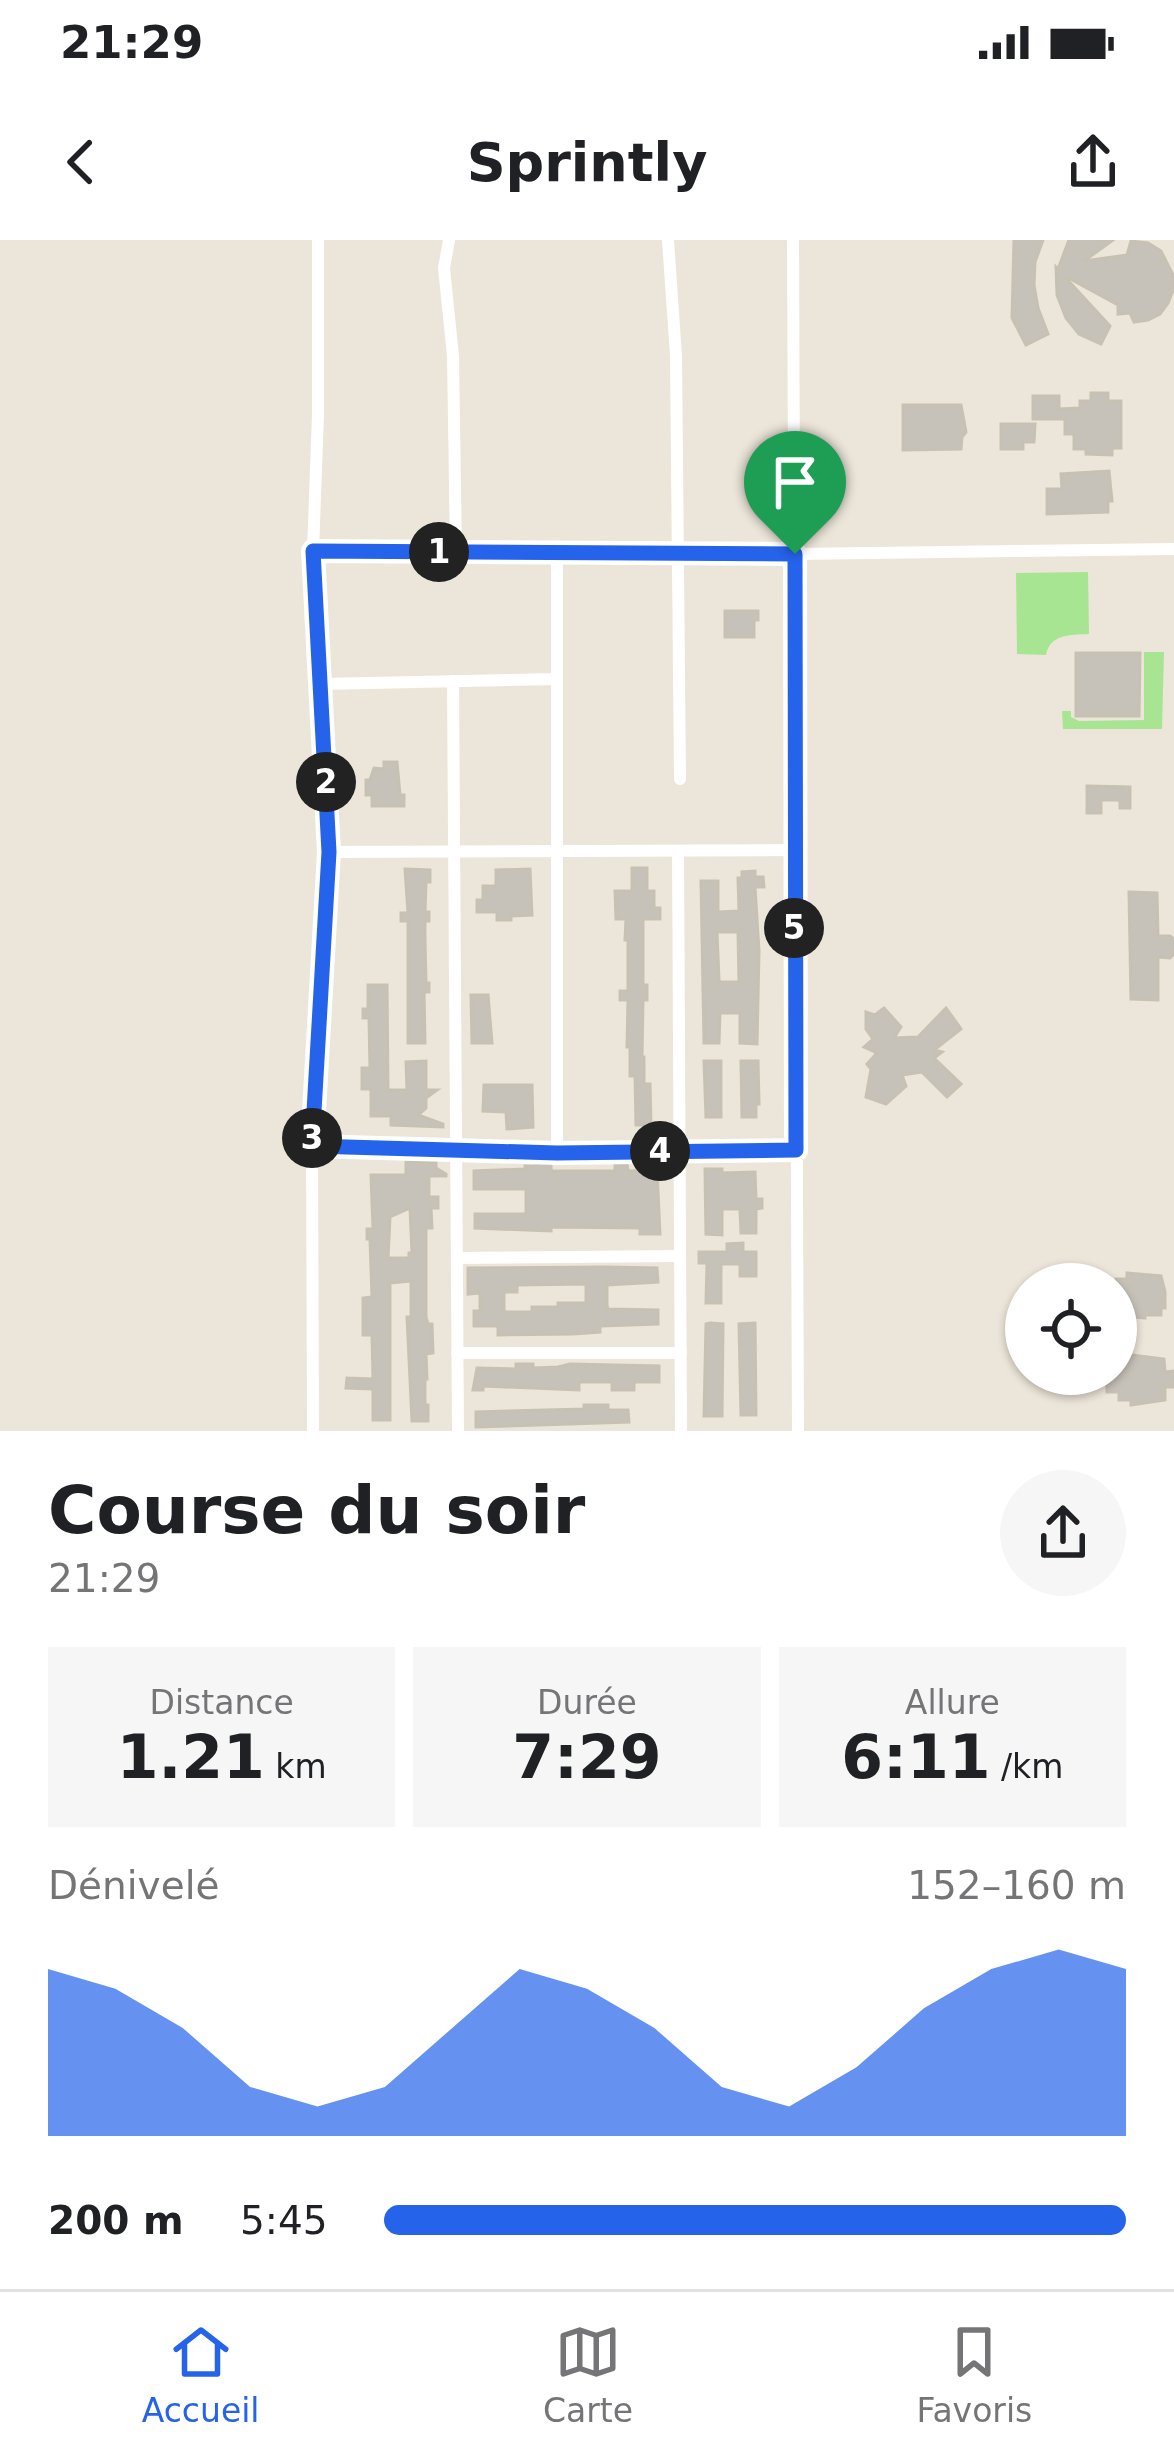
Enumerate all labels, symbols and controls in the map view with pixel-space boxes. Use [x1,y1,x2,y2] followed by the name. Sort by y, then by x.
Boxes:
[60,16,203,69] text: 21:29
[48,129,114,195] icon: back
[1060,129,1126,195] icon: share
[467,131,707,194] text: Sprintly
[744,431,846,554] pin
[762,449,828,515] icon: arrive
[409,522,469,582] pin: 1
[428,532,450,571] text: 1
[296,752,356,812] pin: 2
[315,762,337,801] text: 2
[764,898,824,958] pin: 5
[783,908,805,947] text: 5
[282,1108,342,1168] pin: 3
[301,1118,323,1157] text: 3
[630,1121,690,1181] pin: 4
[649,1131,671,1170] text: 4
[1005,1263,1137,1395] map controls
[1005,1263,1137,1395] button: locate
[1000,1470,1126,1596] button: share
[48,1472,585,1549] text: Course du soir
[48,1556,160,1601] text: 21:29
[150,1683,294,1722] text: Distance
[537,1683,637,1722] text: Durée
[905,1683,1000,1722] text: Allure
[117,1722,265,1792] text: 1.21
[512,1722,662,1792] text: 7:29
[841,1722,991,1792] text: 6:11
[265,1747,327,1786] text: km
[991,1747,1063,1786] text: /km
[48,1863,219,1908] text: Dénivelé
[907,1863,1126,1908] text: 152–160 m
[48,2198,184,2243] text: 200 m
[240,2198,328,2243] text: 5:45
[142,2319,260,2430] tab: Accueil
[543,2319,633,2430] tab: Carte
[916,2319,1032,2430] tab: Favoris

